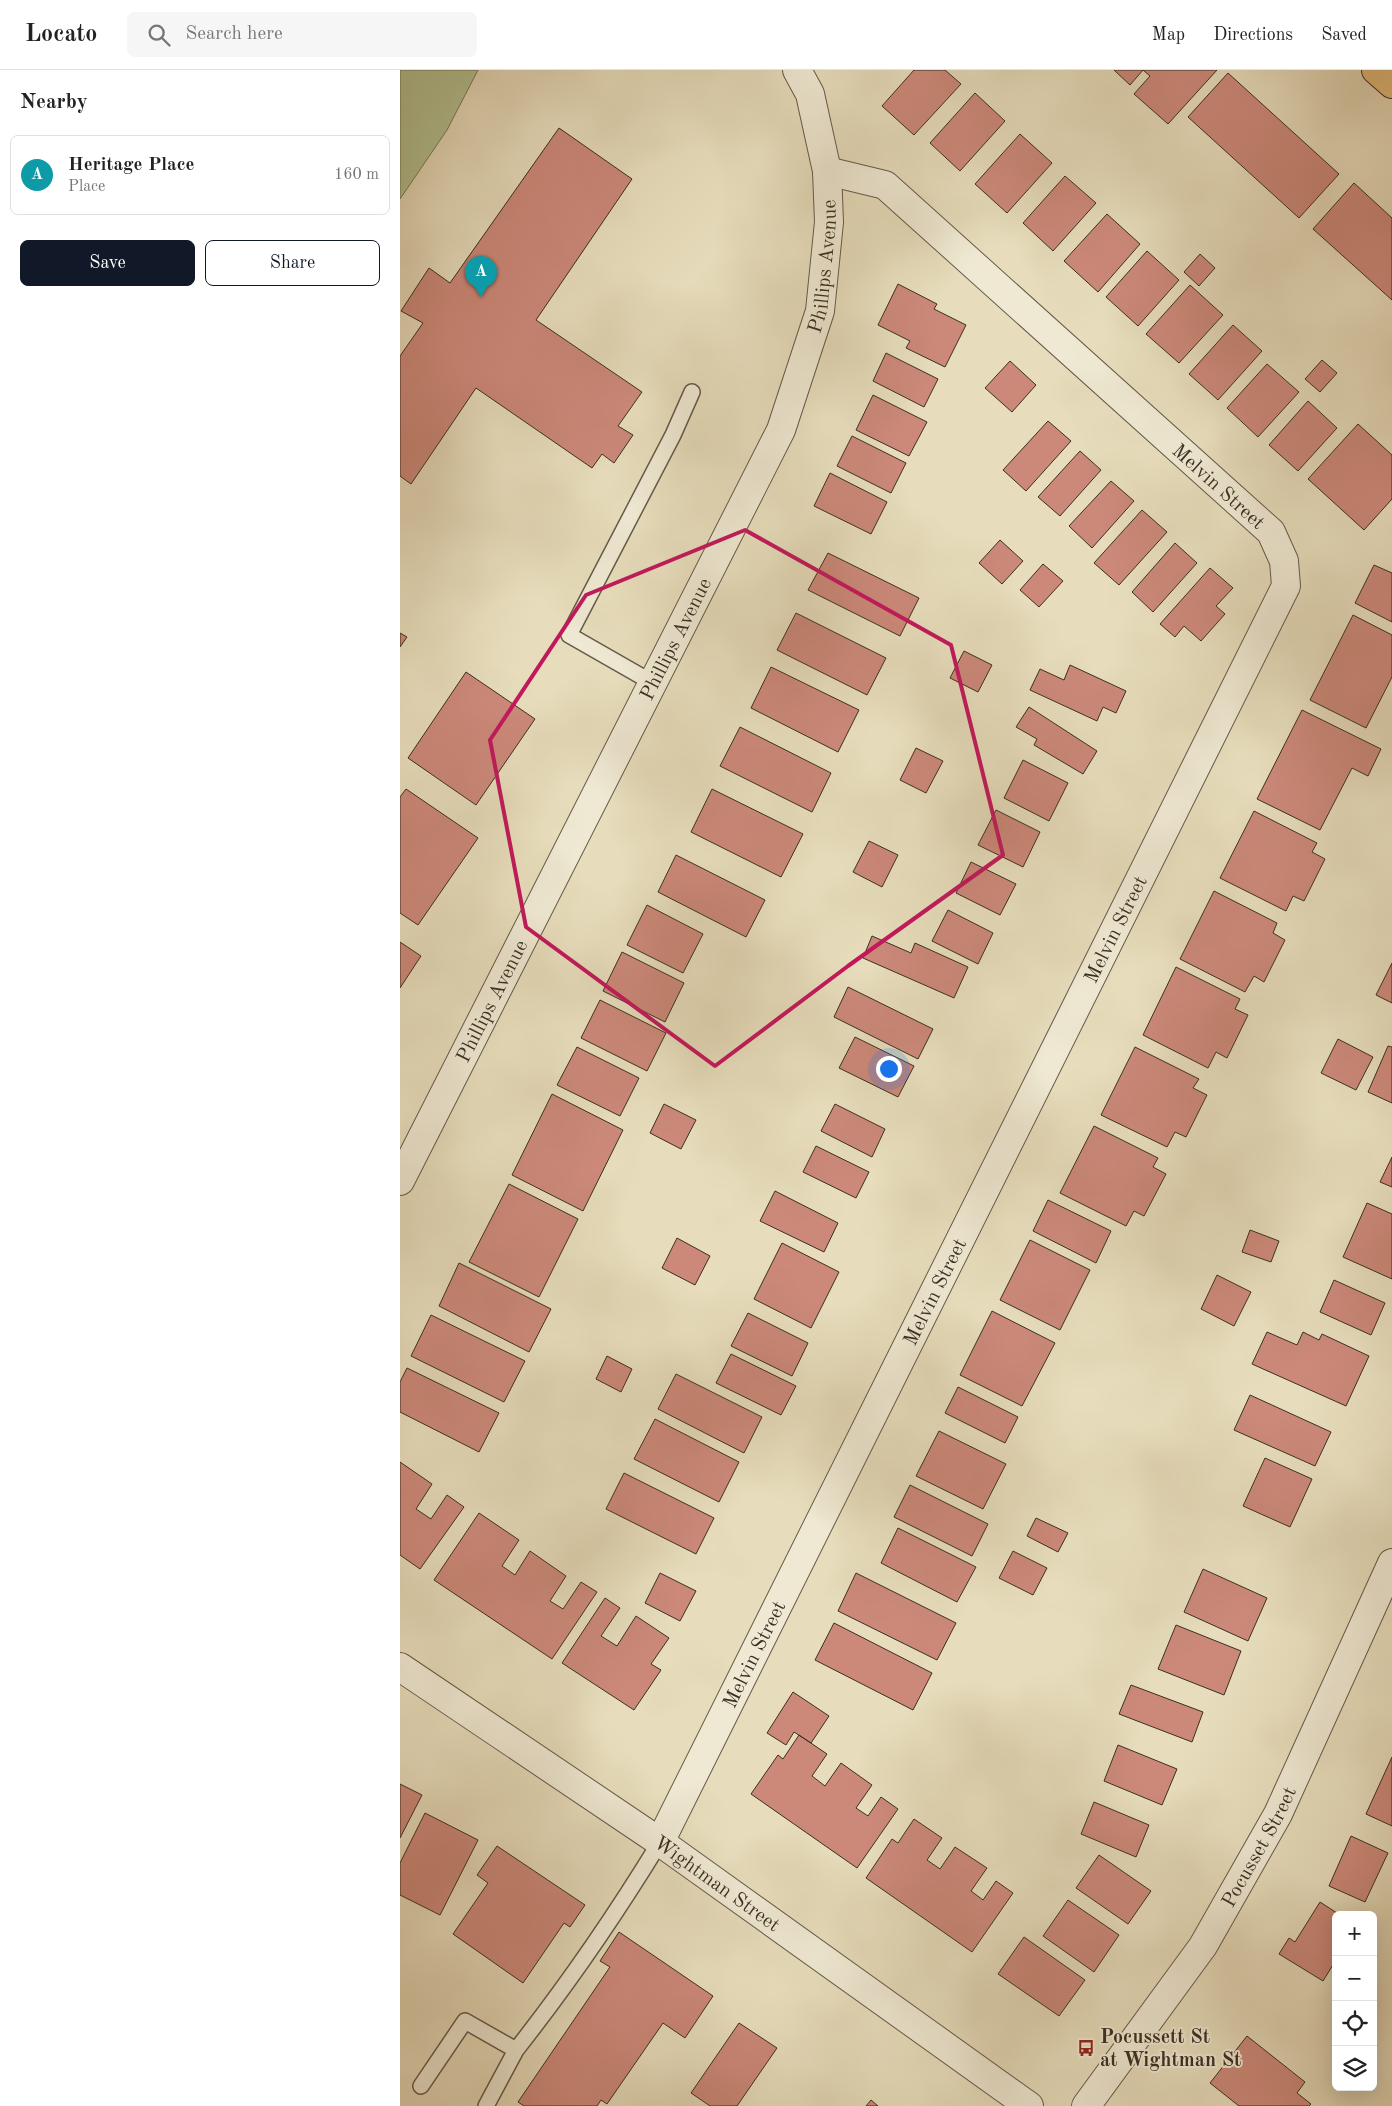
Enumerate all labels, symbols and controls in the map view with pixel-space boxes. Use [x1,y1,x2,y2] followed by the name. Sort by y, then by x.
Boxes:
[127,12,477,57] search box
[145,21,173,49] icon: search
[25,23,97,47] text: Locato
[185,25,283,44] text: Search here
[1152,26,1185,44] text: Map
[1213,26,1293,44] text: Directions
[1321,26,1367,44] text: Saved
[20,92,88,113] text: Nearby
[68,156,195,175] text: Heritage Place
[31,167,43,183] text: A
[334,167,379,183] text: 160 m
[68,179,105,195] text: Place
[805,199,841,336] street label: Phillips Avenue
[20,240,195,286] button: Save
[205,240,380,286] button: Share
[465,256,497,297] pin: A
[1168,441,1268,534] street label: Melvin Street
[638,575,716,704] street label: Phillips Avenue
[1082,873,1152,987] street label: Melvin Street
[454,937,532,1066] street label: Phillips Avenue
[876,1056,902,1082] your location
[901,1236,971,1349] street label: Melvin Street
[720,1598,790,1712] street label: Melvin Street
[1219,1784,1301,1911] street label: Pocusset Street
[650,1833,783,1936] street label: Wightman Street
[1332,1911,1377,2091] map controls
[1332,1911,1377,1956] button: +
[1332,1956,1377,2001] button: −
[1332,2001,1377,2046] button: locate
[1100,2028,1241,2071] place label: Pocussett St at Wightman St
[1076,2038,1096,2058] bus stop icon: Pocussett St at Wightman St
[1332,2046,1377,2091] button: layers

